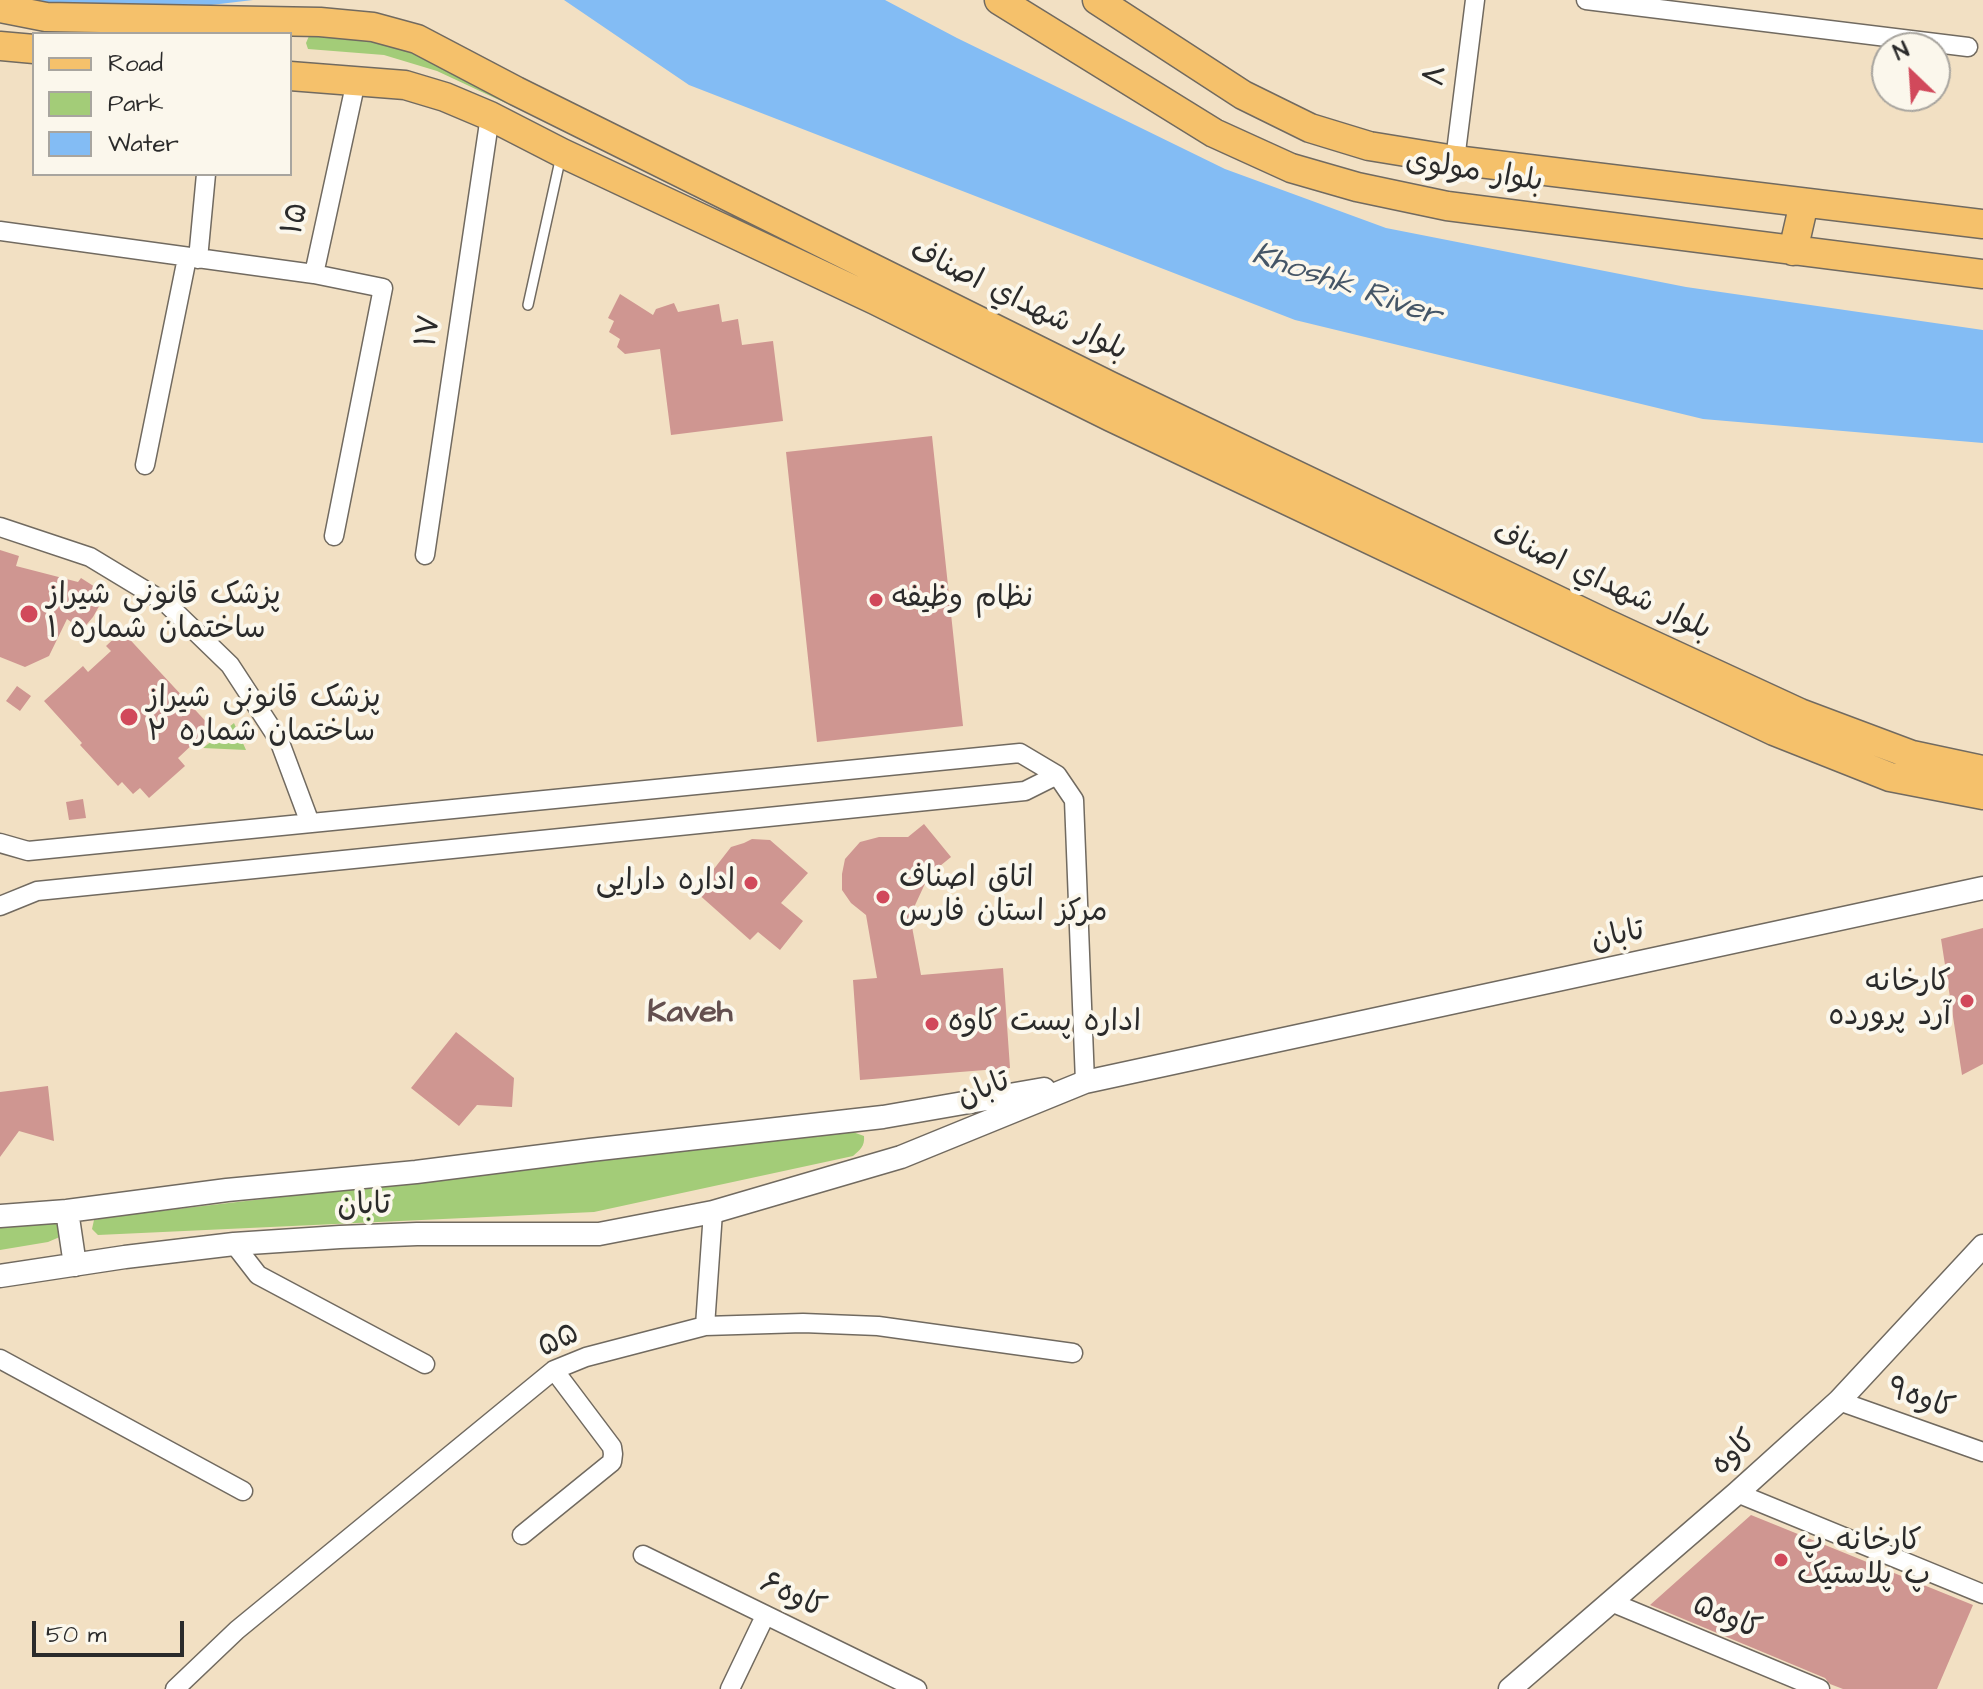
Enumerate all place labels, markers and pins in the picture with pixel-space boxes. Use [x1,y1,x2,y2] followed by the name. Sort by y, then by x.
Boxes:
[47,579,281,650] place label: پزشک قانونی شیراز ساختمان شماره ۱
[892,582,1033,618] place label: نظام وظیفه
[867,591,885,609] marker: نظام وظیفه
[18,603,40,625] marker: پزشک قانونی شیراز ساختمان شماره ۱
[147,682,381,752] place label: پزشک قانونی شیراز ساختمان شماره ٣
[118,706,140,728] marker: پزشک قانونی شیراز ساختمان شماره ٣
[899,862,1107,932] place label: اتاق اصناف مرکز استان فارس
[596,865,735,901] place label: اداره دارایی
[742,874,760,892] marker: اداره دارایی
[874,888,892,906] marker: اتاق اصناف مرکز استان فارس
[1828,966,1951,1036] place label: کارخانه آرد پرورده
[1958,992,1976,1010] marker: کارخانه آرد پرورده
[948,1006,1141,1042] place label: اداره پست کاوه
[923,1015,941,1033] marker: اداره پست کاوه
[1797,1525,1930,1596] place label: کارخانه پ پ پلاستیک
[1772,1551,1790,1569] marker: کارخانه پ پ پلاستیک

